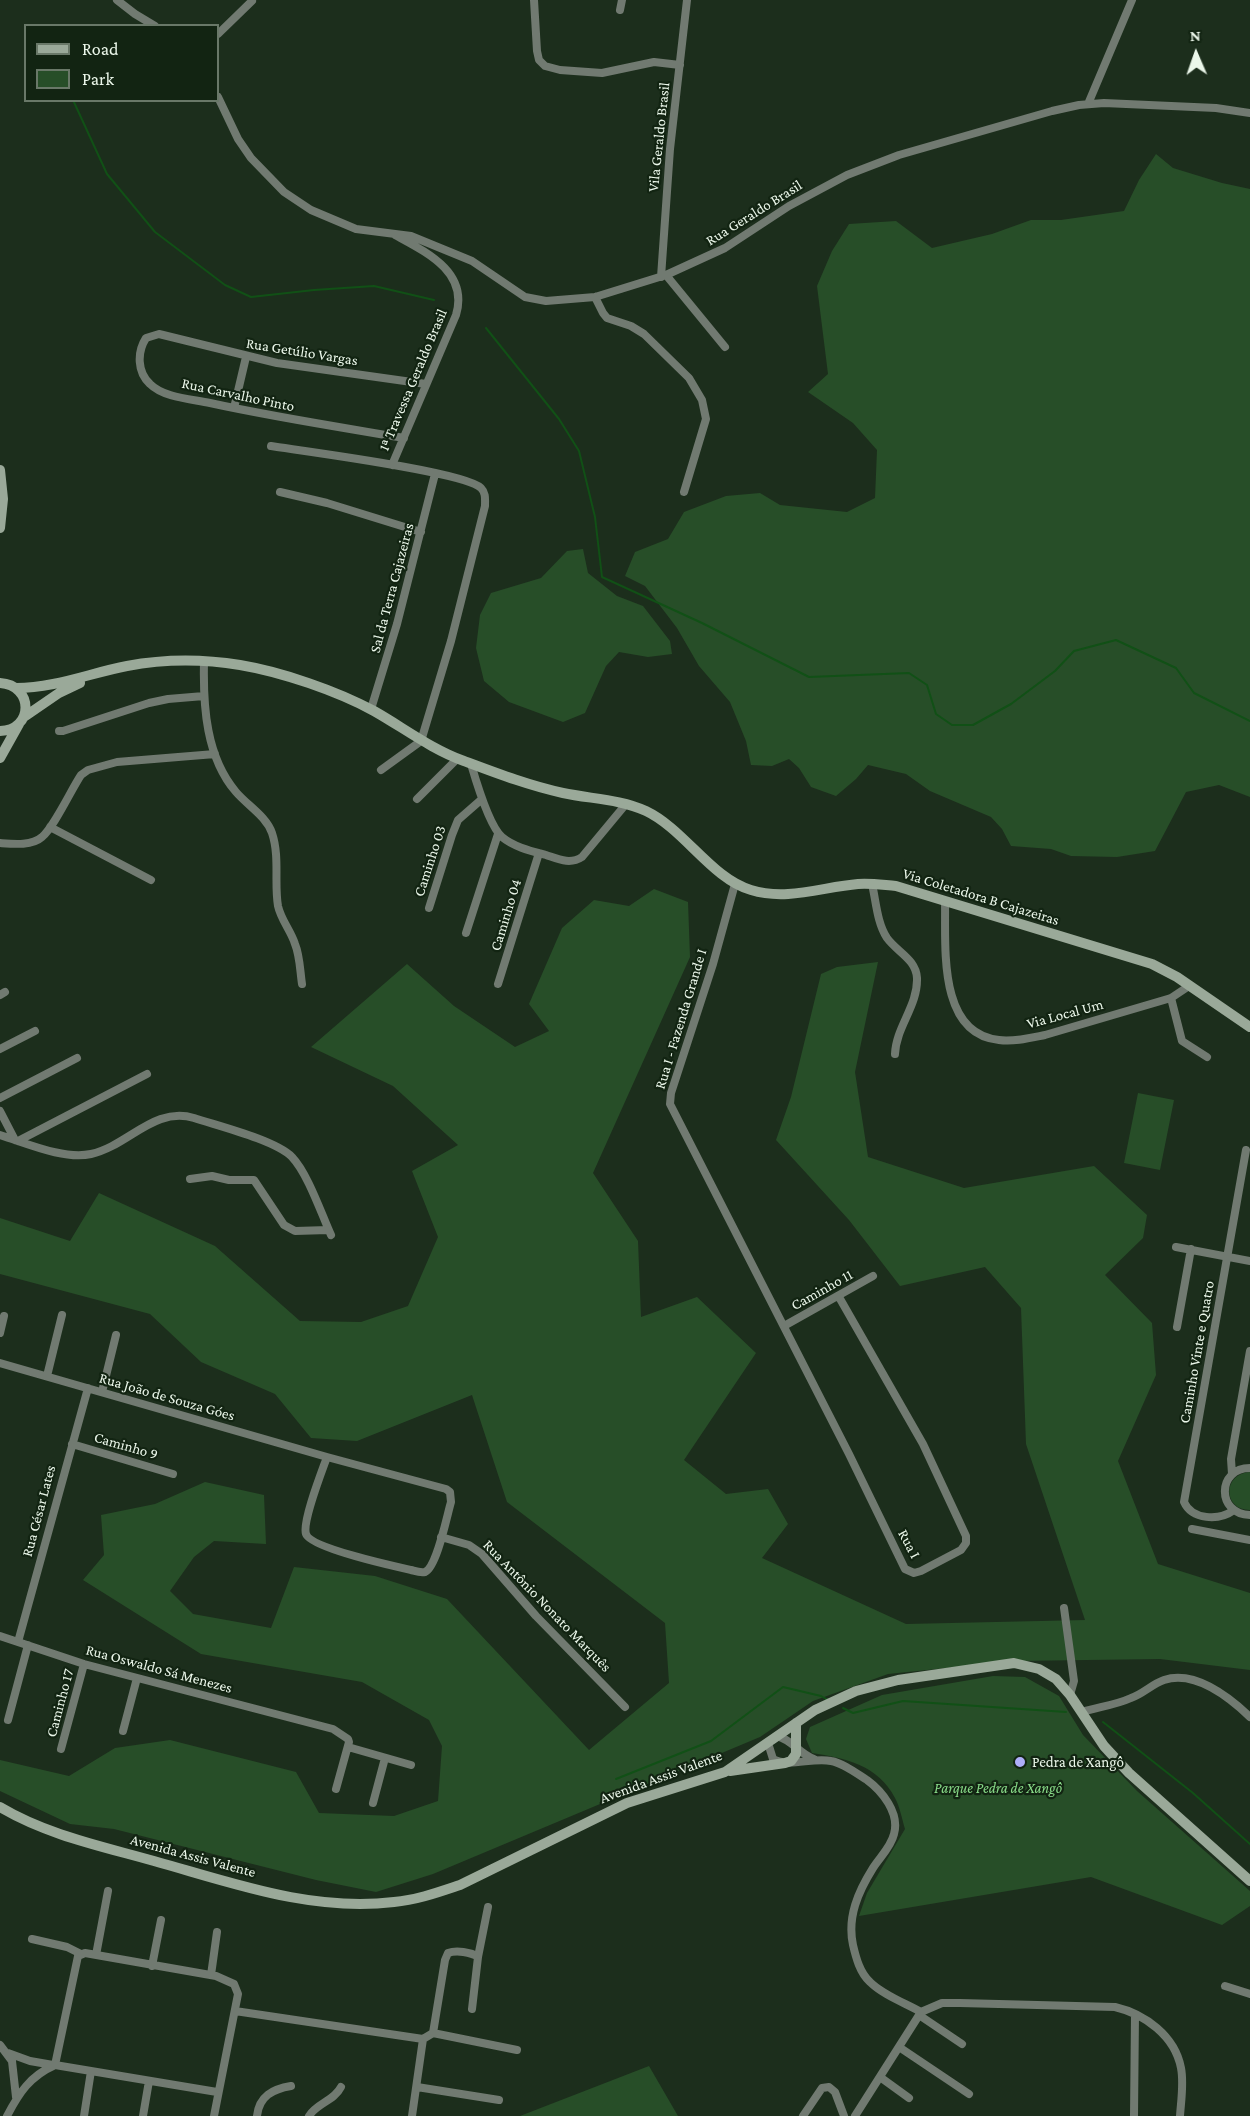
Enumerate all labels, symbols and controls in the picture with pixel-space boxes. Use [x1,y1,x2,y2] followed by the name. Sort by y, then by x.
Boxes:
[24,24,219,102] legend
[1166,24,1226,84] north arrow
[1190,27,1201,44] text: N
[82,39,119,59] text: Road
[82,69,114,89] text: Park
[644,81,674,193] street label: Vila Geraldo Brasil
[703,176,805,250] street label: Rua Geraldo Brasil
[375,306,451,454] street label: 1ª Travessa Geraldo Brasil
[245,334,359,370] street label: Rua Getúlio Vargas
[180,374,296,416] street label: Rua Carvalho Pinto
[366,521,418,655] street label: Sal da Terra Cajazeiras
[410,823,450,899] street label: Caminho 03
[901,865,1061,929] street label: Via Coletadora B Cajazeiras
[487,877,525,953] street label: Caminho 04
[651,947,711,1091] street label: Rua I - Fazenda Grande I
[1025,995,1105,1033] street label: Via Local Um
[788,1266,856,1314] street label: Caminho 11
[1176,1279,1218,1425] street label: Caminho Vinte e Quatro
[97,1369,237,1425] street label: Rua João de Souza Góes
[92,1428,160,1464] street label: Caminho 9
[18,1463,60,1559] street label: Rua César Lates
[894,1526,924,1562] street label: Rua I
[479,1536,615,1676] street label: Rua Antônio Nonato Marquês
[84,1641,234,1697] street label: Rua Oswaldo Sá Menezes
[42,1667,78,1739] street label: Caminho 17
[597,1746,725,1808] street label: Avenida Assis Valente
[1032,1753,1124,1771] place label: Pedra de Xangô
[1013,1755,1027,1769] marker: Pedra de Xangô
[934,1779,1062,1797] park label: Parque Pedra de Xangô
[128,1831,258,1881] street label: Avenida Assis Valente

